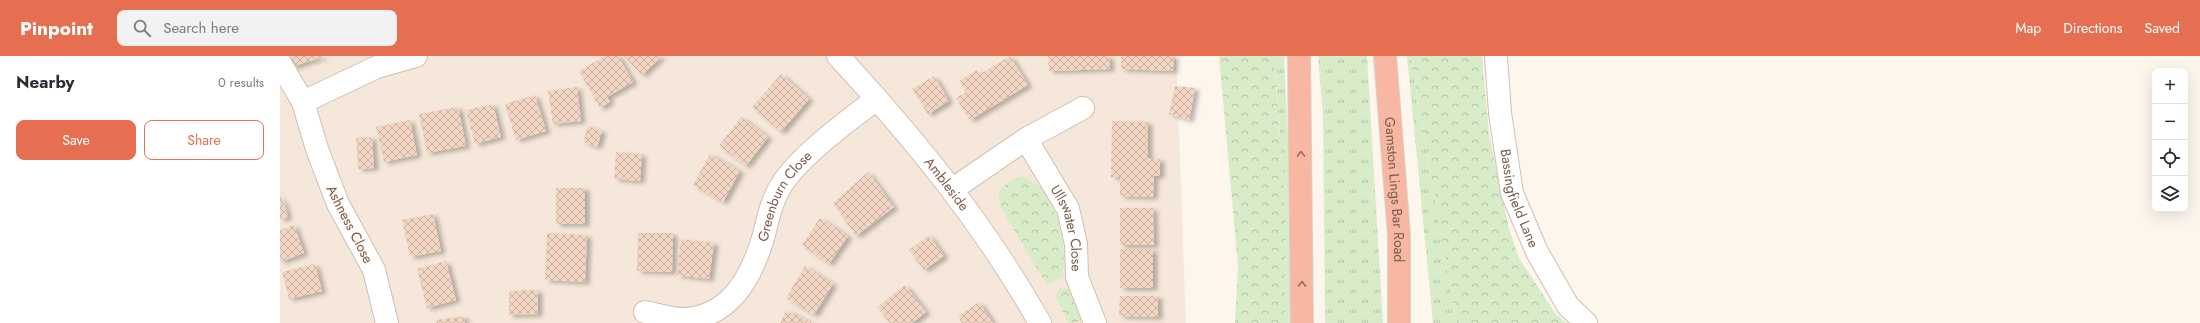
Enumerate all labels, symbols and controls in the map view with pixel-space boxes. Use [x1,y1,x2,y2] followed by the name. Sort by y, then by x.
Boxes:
[117,10,397,46] search box
[20,15,93,42] text: Pinpoint
[131,17,153,39] icon: search
[163,17,239,39] text: Search here
[2015,18,2041,38] text: Map
[2063,18,2123,38] text: Directions
[2145,18,2180,38] text: Saved
[2152,68,2188,212] map controls
[2152,68,2188,104] button: +
[16,70,74,94] text: Nearby
[218,73,264,92] text: 0 results
[2152,104,2188,140] button: −
[1380,116,1409,262] street label: Gamston Lings Bar Road
[16,120,136,160] button: Save
[144,120,264,160] button: Share
[2152,140,2188,176] button: locate
[752,146,816,244] street label: Greenburn Close
[1496,148,1544,251] street label: Bassingfield Lane
[1296,151,1305,157] one-way arrow
[920,153,974,215] street label: Ambleside
[2152,176,2188,212] button: layers
[322,181,378,267] street label: Ashness Close
[1046,181,1087,272] street label: Ullswater Close
[1298,281,1306,287] one-way arrow

